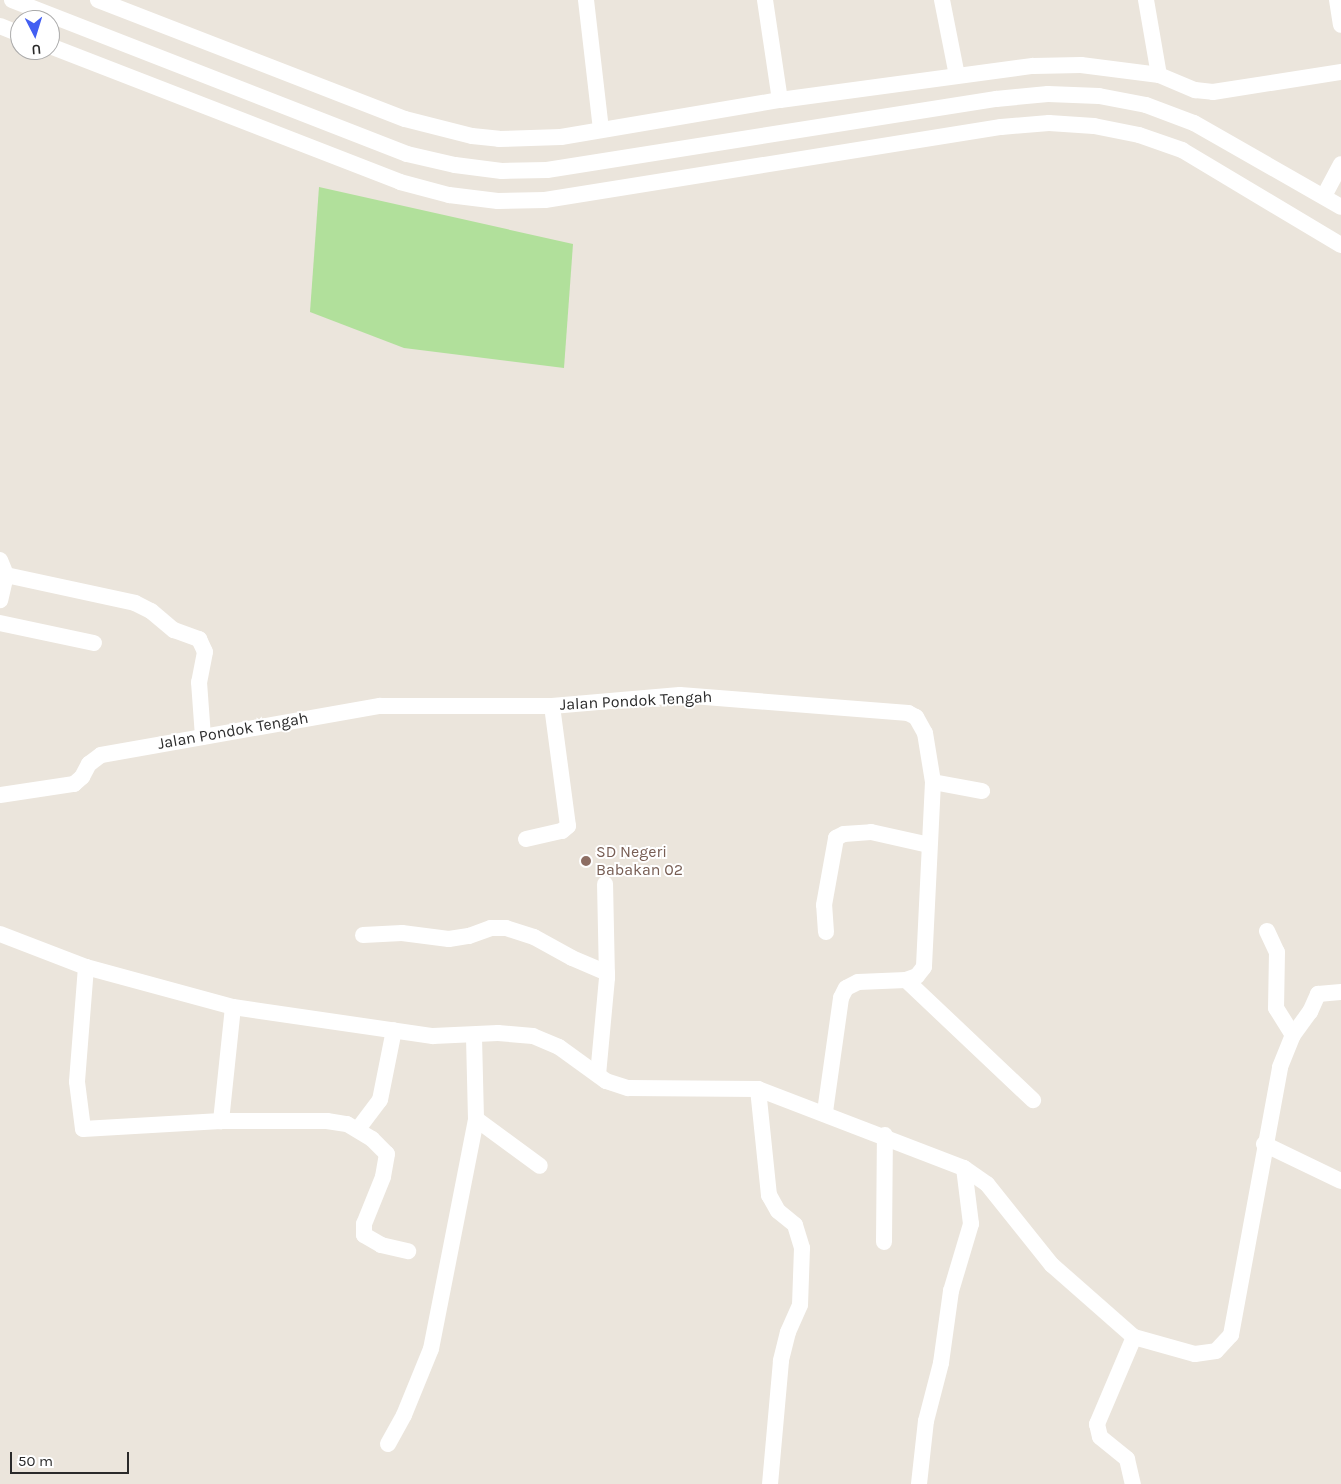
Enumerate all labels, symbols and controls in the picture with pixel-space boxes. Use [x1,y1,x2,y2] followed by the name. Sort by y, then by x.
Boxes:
[10,10,60,60] north arrow
[31,41,42,58] text: U
[559,687,713,715] street label: Jalan Pondok Tengah
[156,708,310,754] street label: Jalan Pondok Tengah
[596,842,683,880] place label: SD Negeri Babakan 02
[580,855,592,867] marker: SD Negeri Babakan 02
[12,1442,131,1474] scale bar
[18,1452,53,1470] text: 50 m

